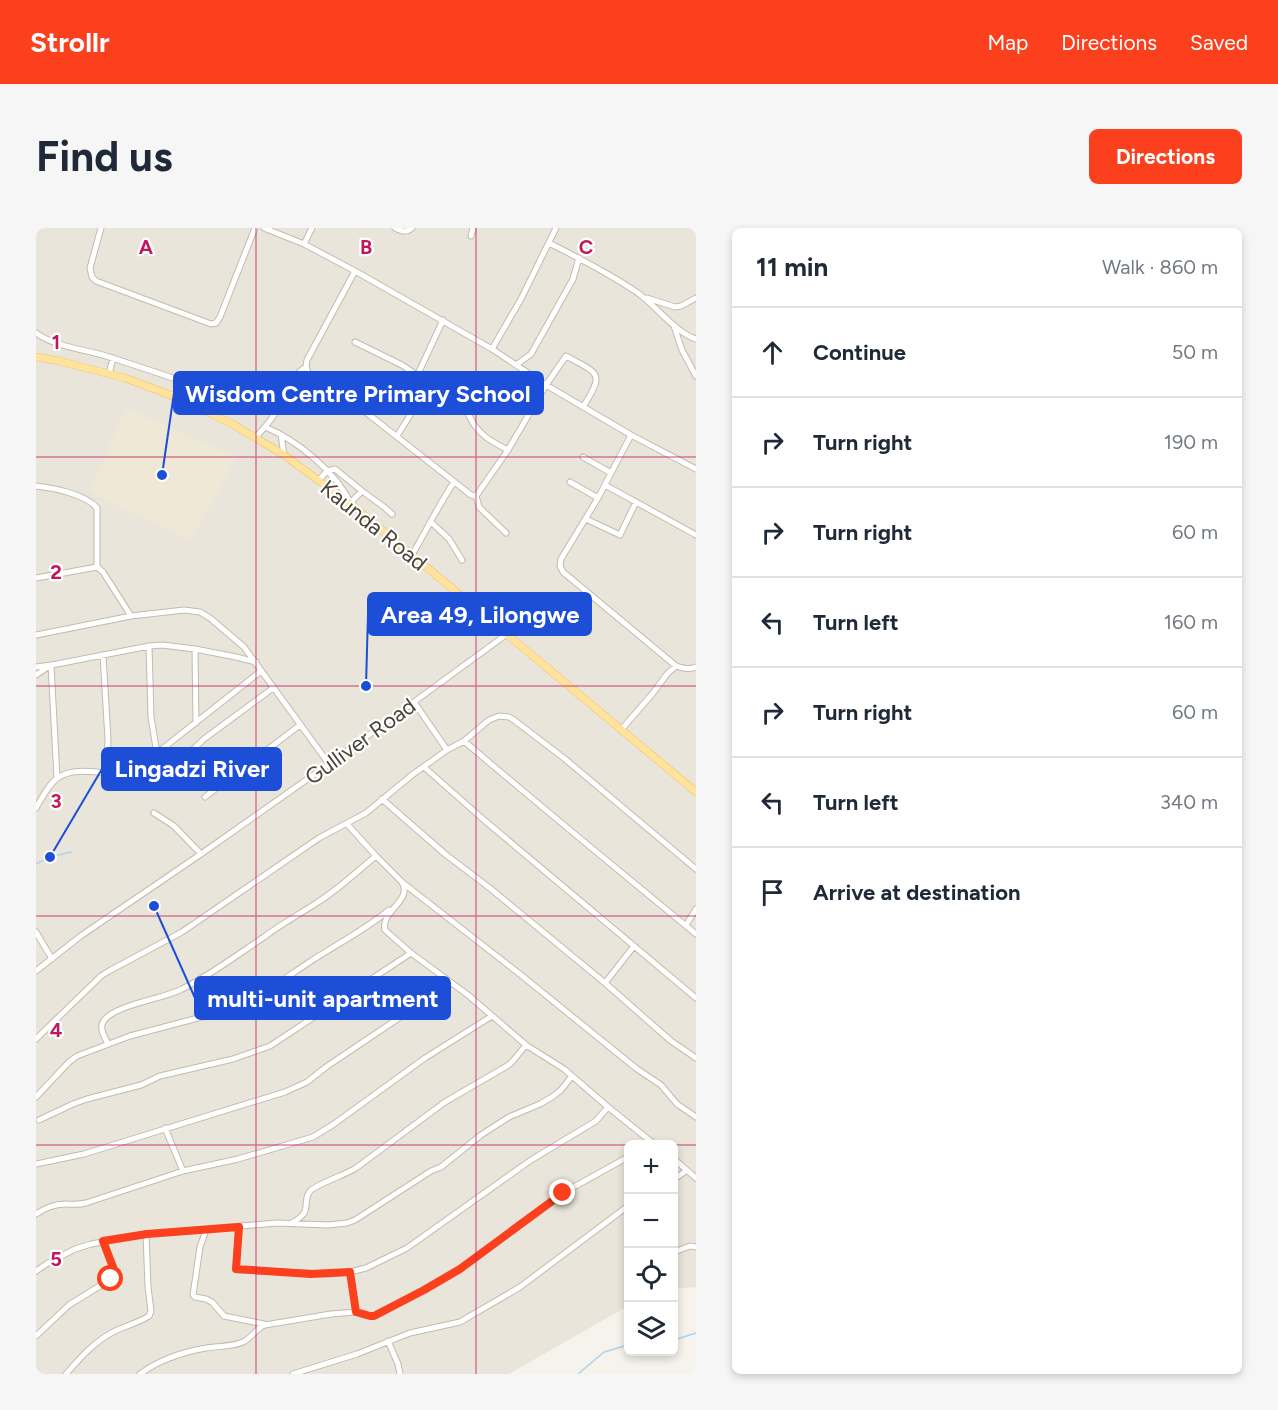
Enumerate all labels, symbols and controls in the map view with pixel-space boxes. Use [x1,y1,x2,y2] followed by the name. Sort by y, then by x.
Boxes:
[30,25,110,59] text: Strollr
[987,30,1028,55] text: Map
[1061,30,1157,55] text: Directions
[1190,30,1248,55] text: Saved
[1089,129,1242,184] button: Directions
[36,131,173,182] text: Find us
[139,235,154,259] text: A
[360,235,372,259] text: B
[579,235,593,259] text: C
[756,251,828,283] text: 11 min
[1102,255,1218,279] text: Walk · 860 m
[52,330,60,354] text: 1
[756,336,789,369] icon: ahead
[813,339,906,366] text: Continue
[1172,340,1218,364] text: 50 m
[174,372,543,414] callout: Wisdom Centre Primary School
[185,379,531,408] text: Wisdom Centre Primary School
[756,426,789,459] icon: right
[813,429,912,456] text: Turn right
[1164,430,1218,454] text: 190 m
[315,474,432,577] street label: Kaunda Road
[756,516,789,549] icon: right
[813,519,912,546] text: Turn right
[1172,520,1218,544] text: 60 m
[50,560,62,584] text: 2
[368,593,591,635] callout: Area 49, Lilongwe
[380,600,580,629] text: Area 49, Lilongwe
[756,606,789,639] icon: left
[813,609,899,636] text: Turn left
[1164,610,1218,634] text: 160 m
[300,692,421,791] street label: Gulliver Road
[756,696,789,729] icon: right
[813,699,912,726] text: Turn right
[1172,700,1218,724] text: 60 m
[102,748,281,790] callout: Lingadzi River
[115,754,269,783] text: Lingadzi River
[756,786,789,819] icon: left
[50,789,62,813] text: 3
[813,789,899,816] text: Turn left
[1160,790,1218,814] text: 340 m
[756,876,789,909] icon: arrive
[813,879,1021,906] text: Arrive at destination
[195,977,450,1019] callout: multi-unit apartment
[207,984,439,1013] text: multi-unit apartment
[50,1018,63,1042] text: 4
[624,1140,678,1356] map controls
[624,1140,678,1194] button: +
[549,1179,575,1205] route end
[624,1194,678,1248] button: −
[50,1247,62,1271] text: 5
[624,1248,678,1302] button: locate
[97,1265,123,1291] route start
[624,1302,678,1356] button: layers

